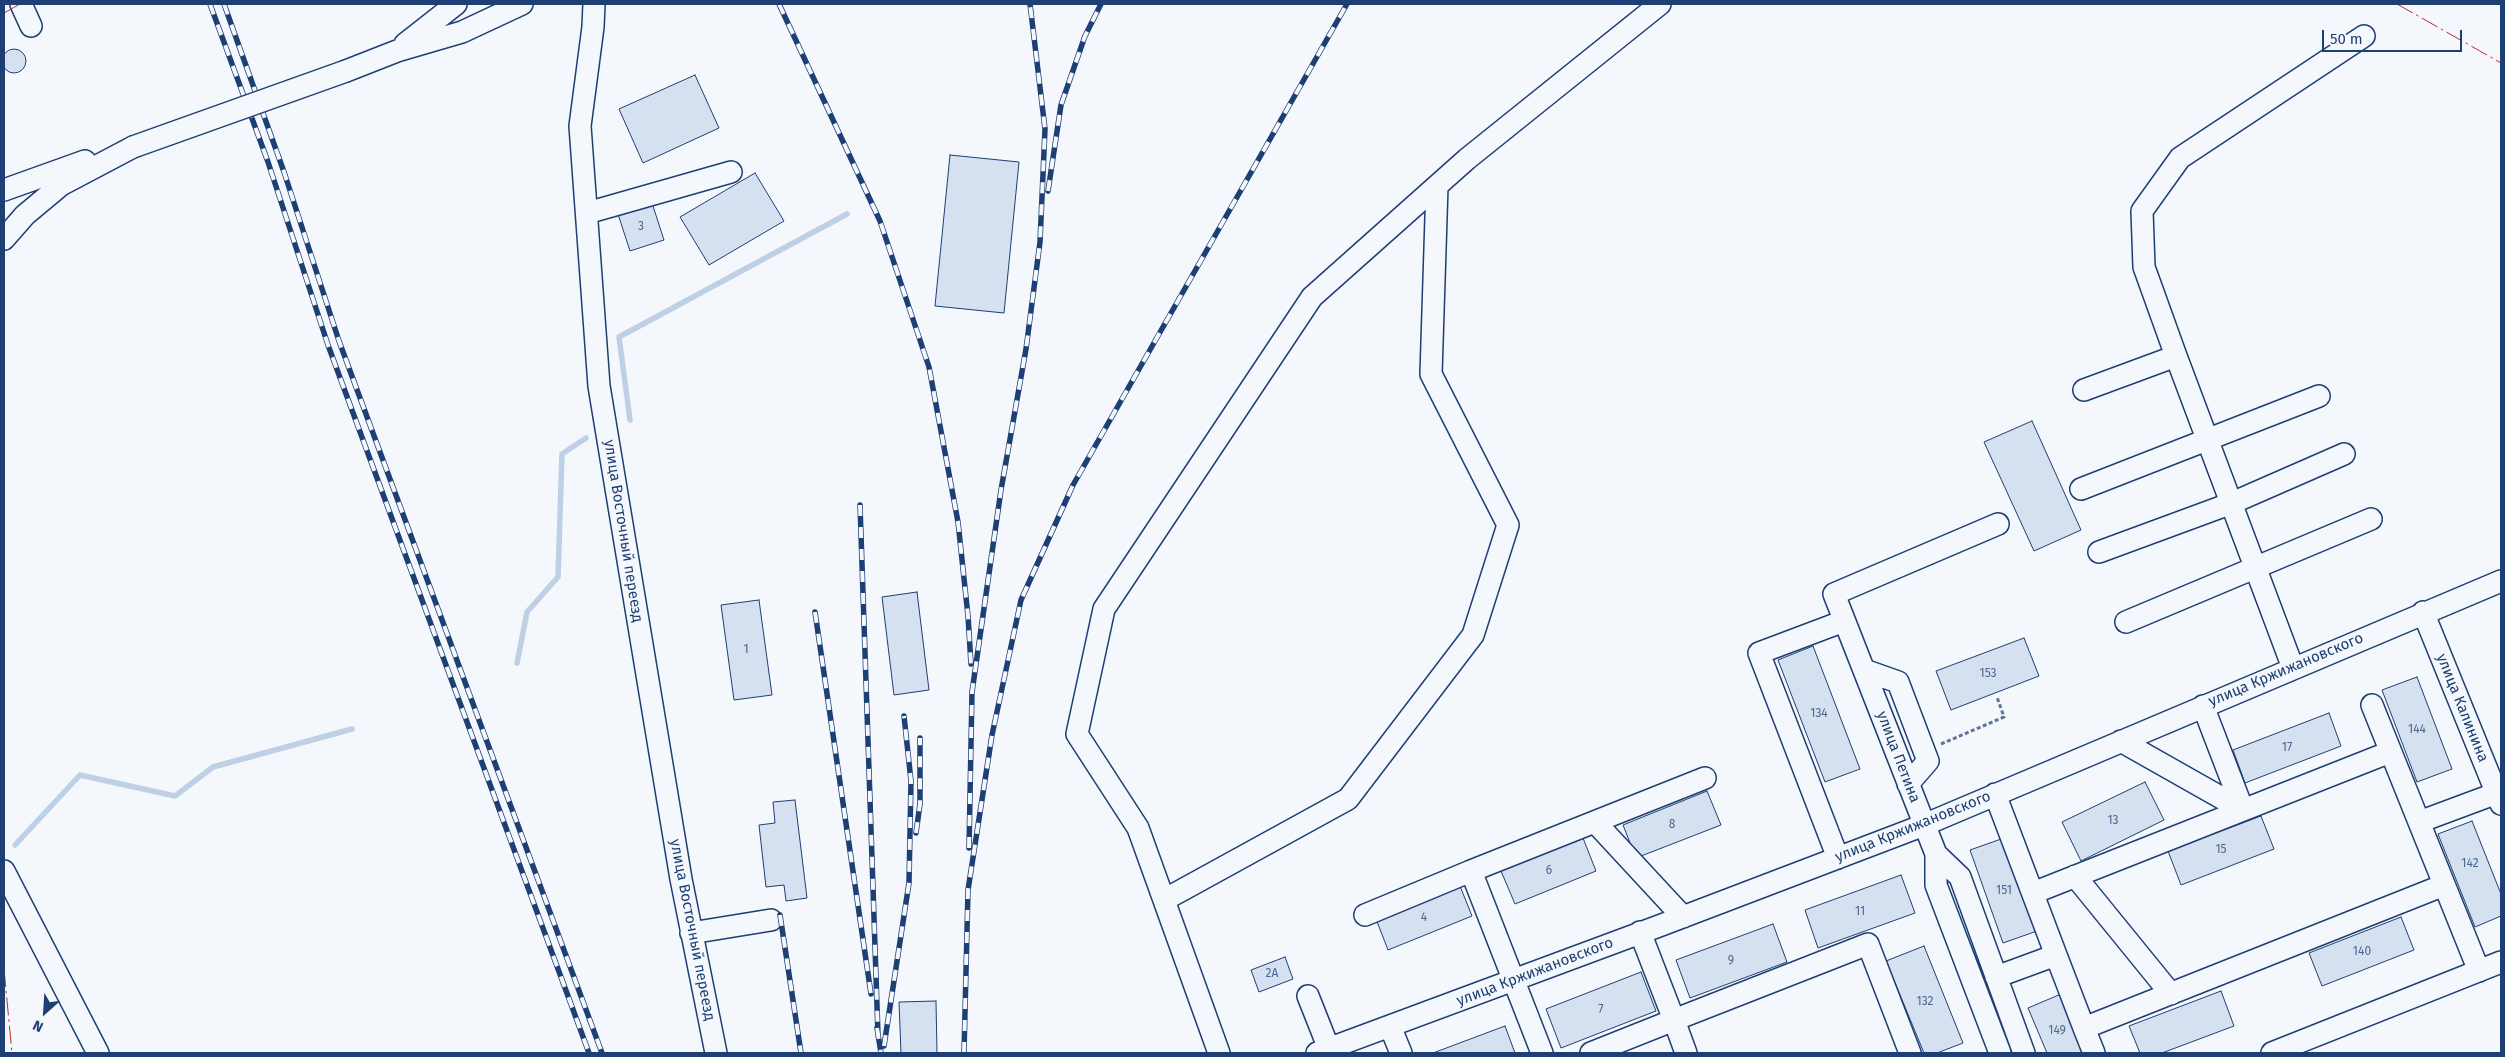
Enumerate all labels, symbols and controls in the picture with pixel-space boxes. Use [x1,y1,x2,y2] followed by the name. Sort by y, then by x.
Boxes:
[2325,20,2465,52] scale bar
[2330,30,2363,48] text: 50 m
[638,220,644,234] house number: 3
[600,438,646,624] street label: улица Восточный переезд
[2206,629,2366,711] street label: улица Кржижановского
[743,643,749,657] house number: 1
[2432,651,2492,765] street label: улица Калинина
[1979,667,1997,681] house number: 153
[1810,707,1828,721] house number: 134
[1872,709,1924,805] street label: улица Петина
[2408,723,2426,737] house number: 144
[2282,741,2292,755] house number: 17
[1833,788,1993,866] street label: улица Кржижановского
[2107,814,2119,828] house number: 13
[1669,818,1675,832] house number: 8
[666,838,718,1022] street label: улица Восточный переезд
[2215,843,2227,857] house number: 15
[2461,857,2479,871] house number: 142
[1546,864,1552,878] house number: 6
[1996,884,2012,898] house number: 151
[1855,905,1865,919] house number: 11
[1421,911,1427,925] house number: 4
[1454,934,1616,1010] street label: улица Кржижановского
[2353,945,2371,959] house number: 140
[1728,954,1734,968] house number: 9
[1266,967,1278,981] house number: 2А
[20,987,70,1037] north arrow
[1916,995,1934,1009] house number: 132
[1598,1003,1604,1017] house number: 7
[30,1016,46,1036] text: N
[2048,1024,2066,1038] house number: 149

